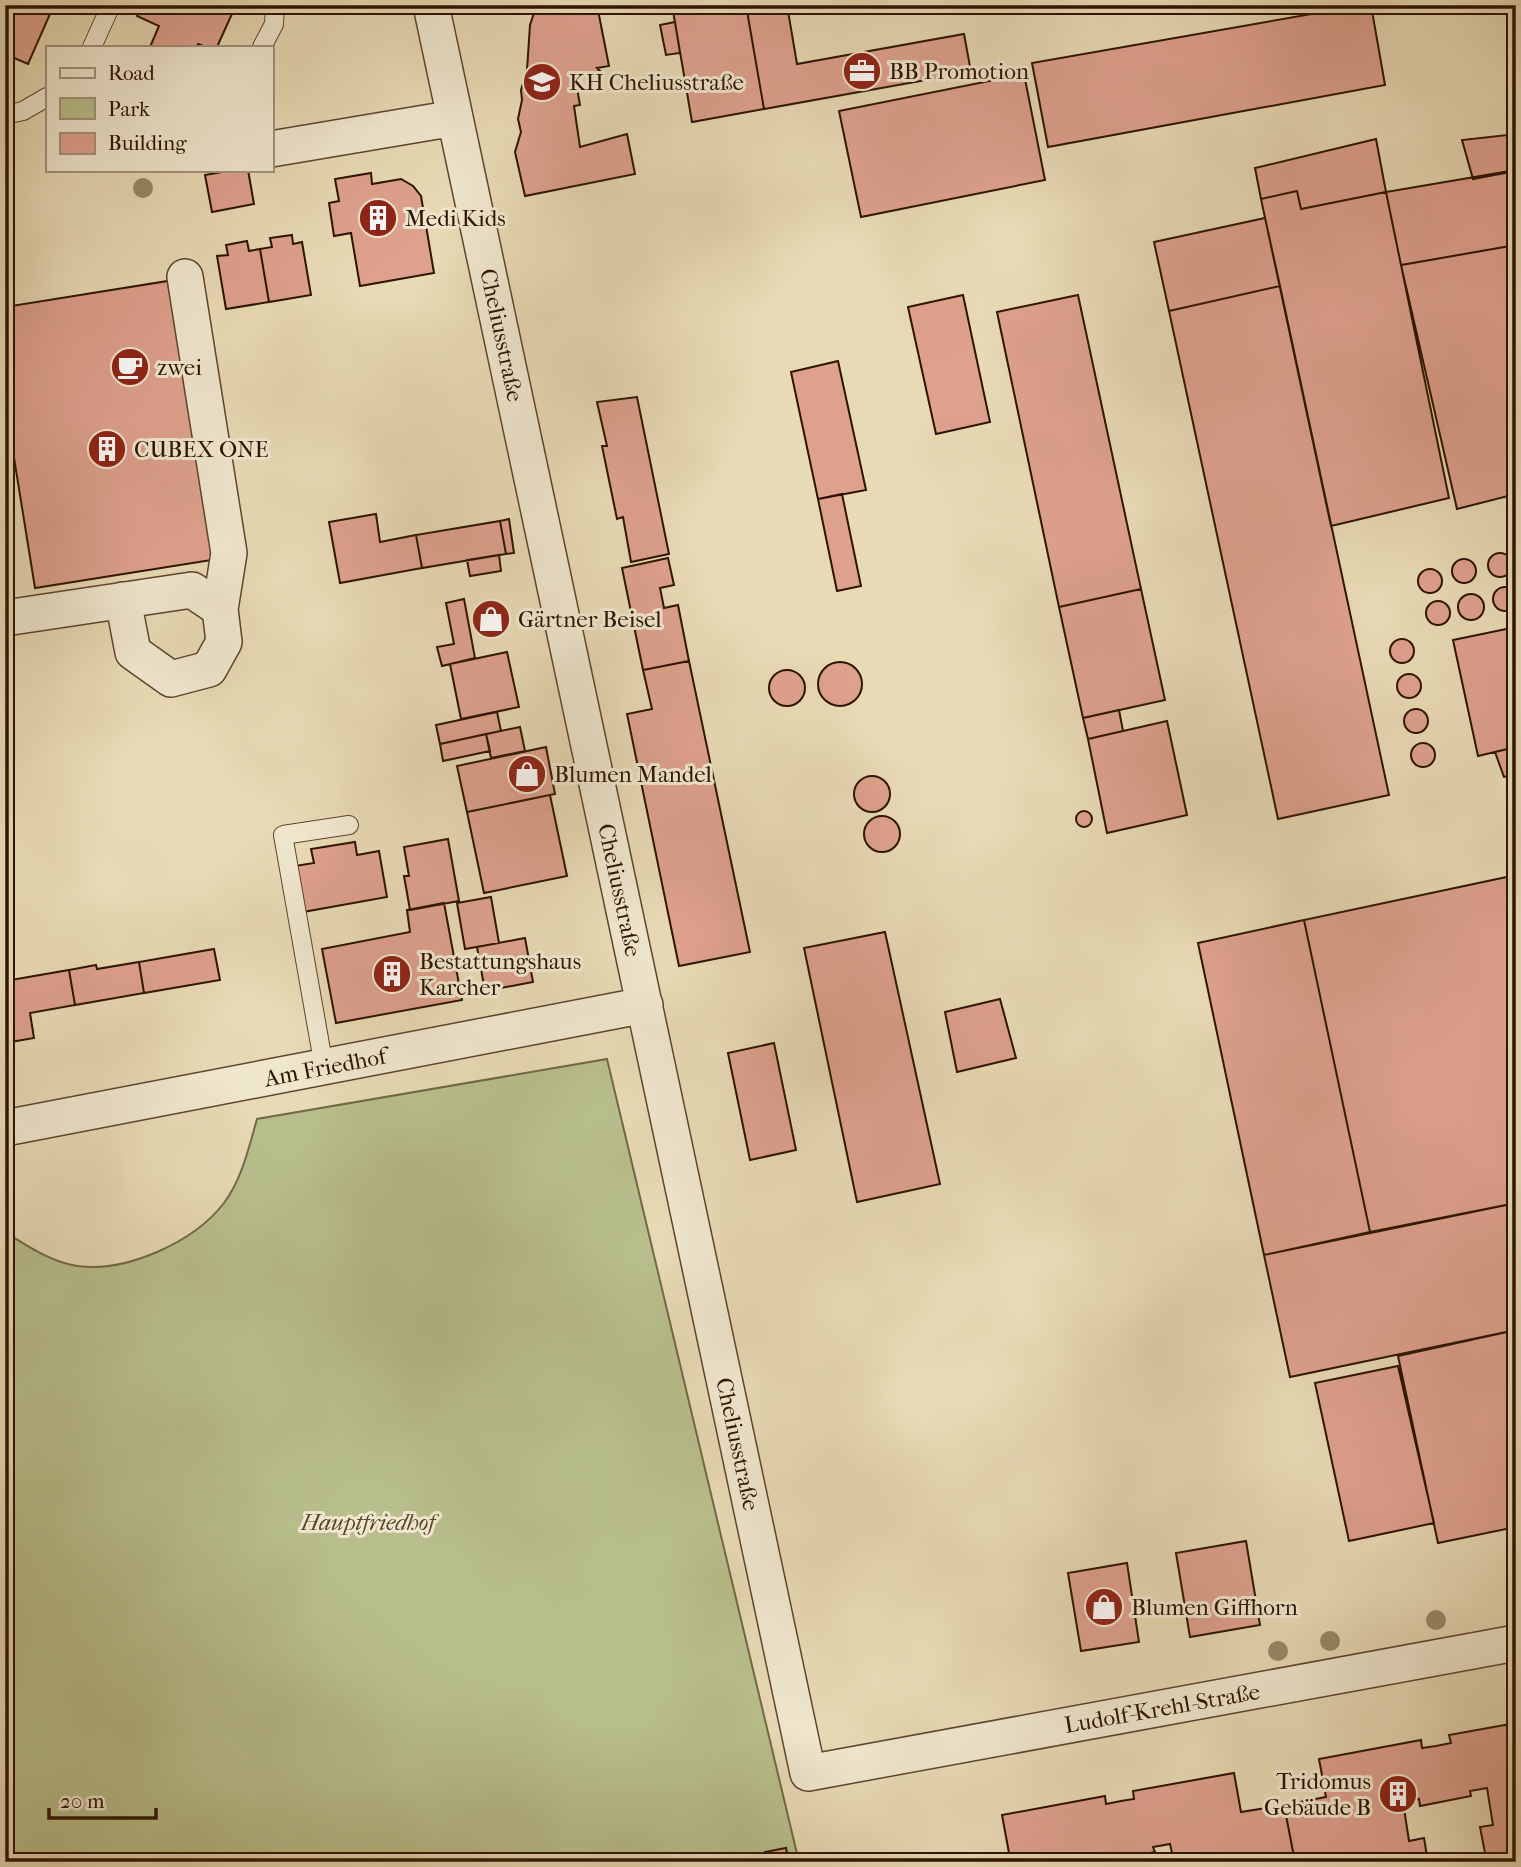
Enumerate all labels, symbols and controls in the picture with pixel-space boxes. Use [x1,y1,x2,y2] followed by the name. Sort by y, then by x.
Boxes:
[46,46,273,172] legend
[841,50,883,92] office icon: BB Promotion
[889,58,1030,85] place label: BB Promotion
[108,61,155,85] text: Road
[521,61,563,103] school or university icon: KH Cheliusstraße
[569,69,744,96] place label: KH Cheliusstraße
[108,97,150,121] text: Park
[108,131,187,155] text: Building
[357,197,399,239] building icon: Medi Kids
[405,205,506,232] place label: Medi Kids
[474,266,529,404] street label: Cheliusstraße
[109,346,151,388] cafe icon: zwei
[157,354,202,381] place label: zwei
[86,428,128,470] building icon: CUBEX ONE
[134,436,269,463] place label: CUBEX ONE
[470,598,512,640] shop icon: Gärtner Beisel
[518,606,662,633] place label: Gärtner Beisel
[506,753,548,795] shop icon: Blumen Mandel
[554,761,713,788] place label: Blumen Mandel
[592,821,647,959] street label: Cheliusstraße
[419,948,581,1001] place label: Bestattungshaus Karcher
[371,953,413,995] building icon: Bestattungshaus Karcher
[261,1042,393,1093] street label: Am Friedhof
[710,1375,765,1513] street label: Cheliusstraße
[300,1509,440,1536] park label: Hauptfriedhof
[1083,1586,1125,1628] shop icon: Blumen Giffhorn
[1131,1594,1299,1621] place label: Blumen Giffhorn
[1062,1678,1262,1739] street label: Ludolf-Krehl-Straße
[1264,1768,1371,1821] place label: Tridomus Gebäude B
[1377,1773,1419,1815] building icon: Tridomus Gebäude B
[49,1776,156,1820] scale bar
[60,1789,105,1813] text: 20 m

